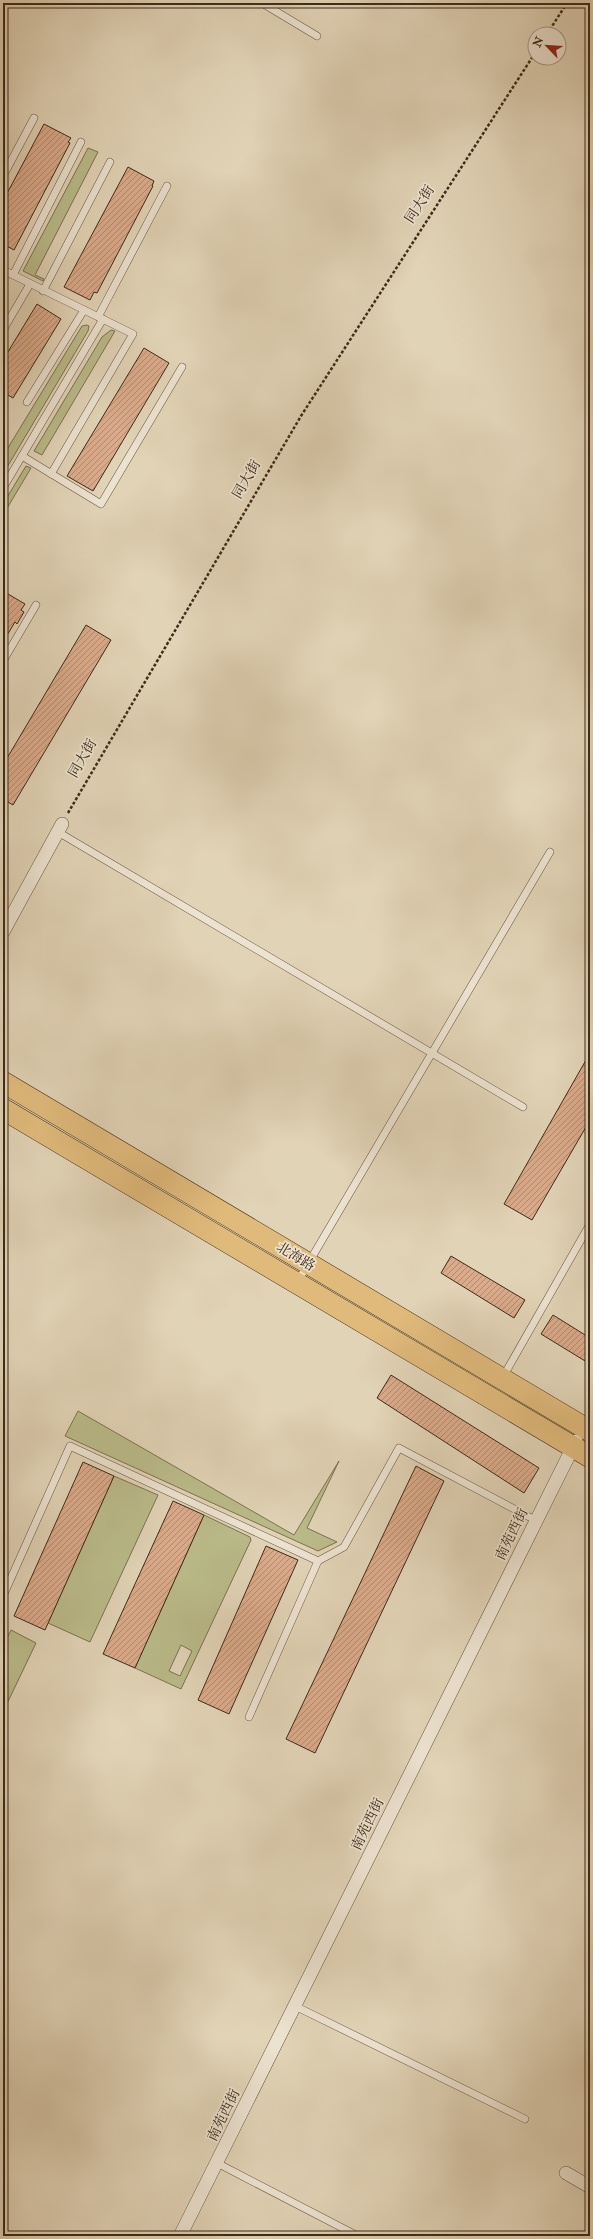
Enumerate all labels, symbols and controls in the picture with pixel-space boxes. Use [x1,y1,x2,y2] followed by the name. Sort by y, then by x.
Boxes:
[527,26,567,66] north arrow
[530,34,547,50] text: N
[401,182,438,227] street label: 同大街
[229,457,264,502] street label: 同大街
[65,736,100,781] street label: 同大街
[273,1238,318,1275] street label: 北海路
[492,1505,531,1563] street label: 南苑西街
[348,1795,387,1853] street label: 南苑西街
[204,2086,243,2144] street label: 南苑西街

